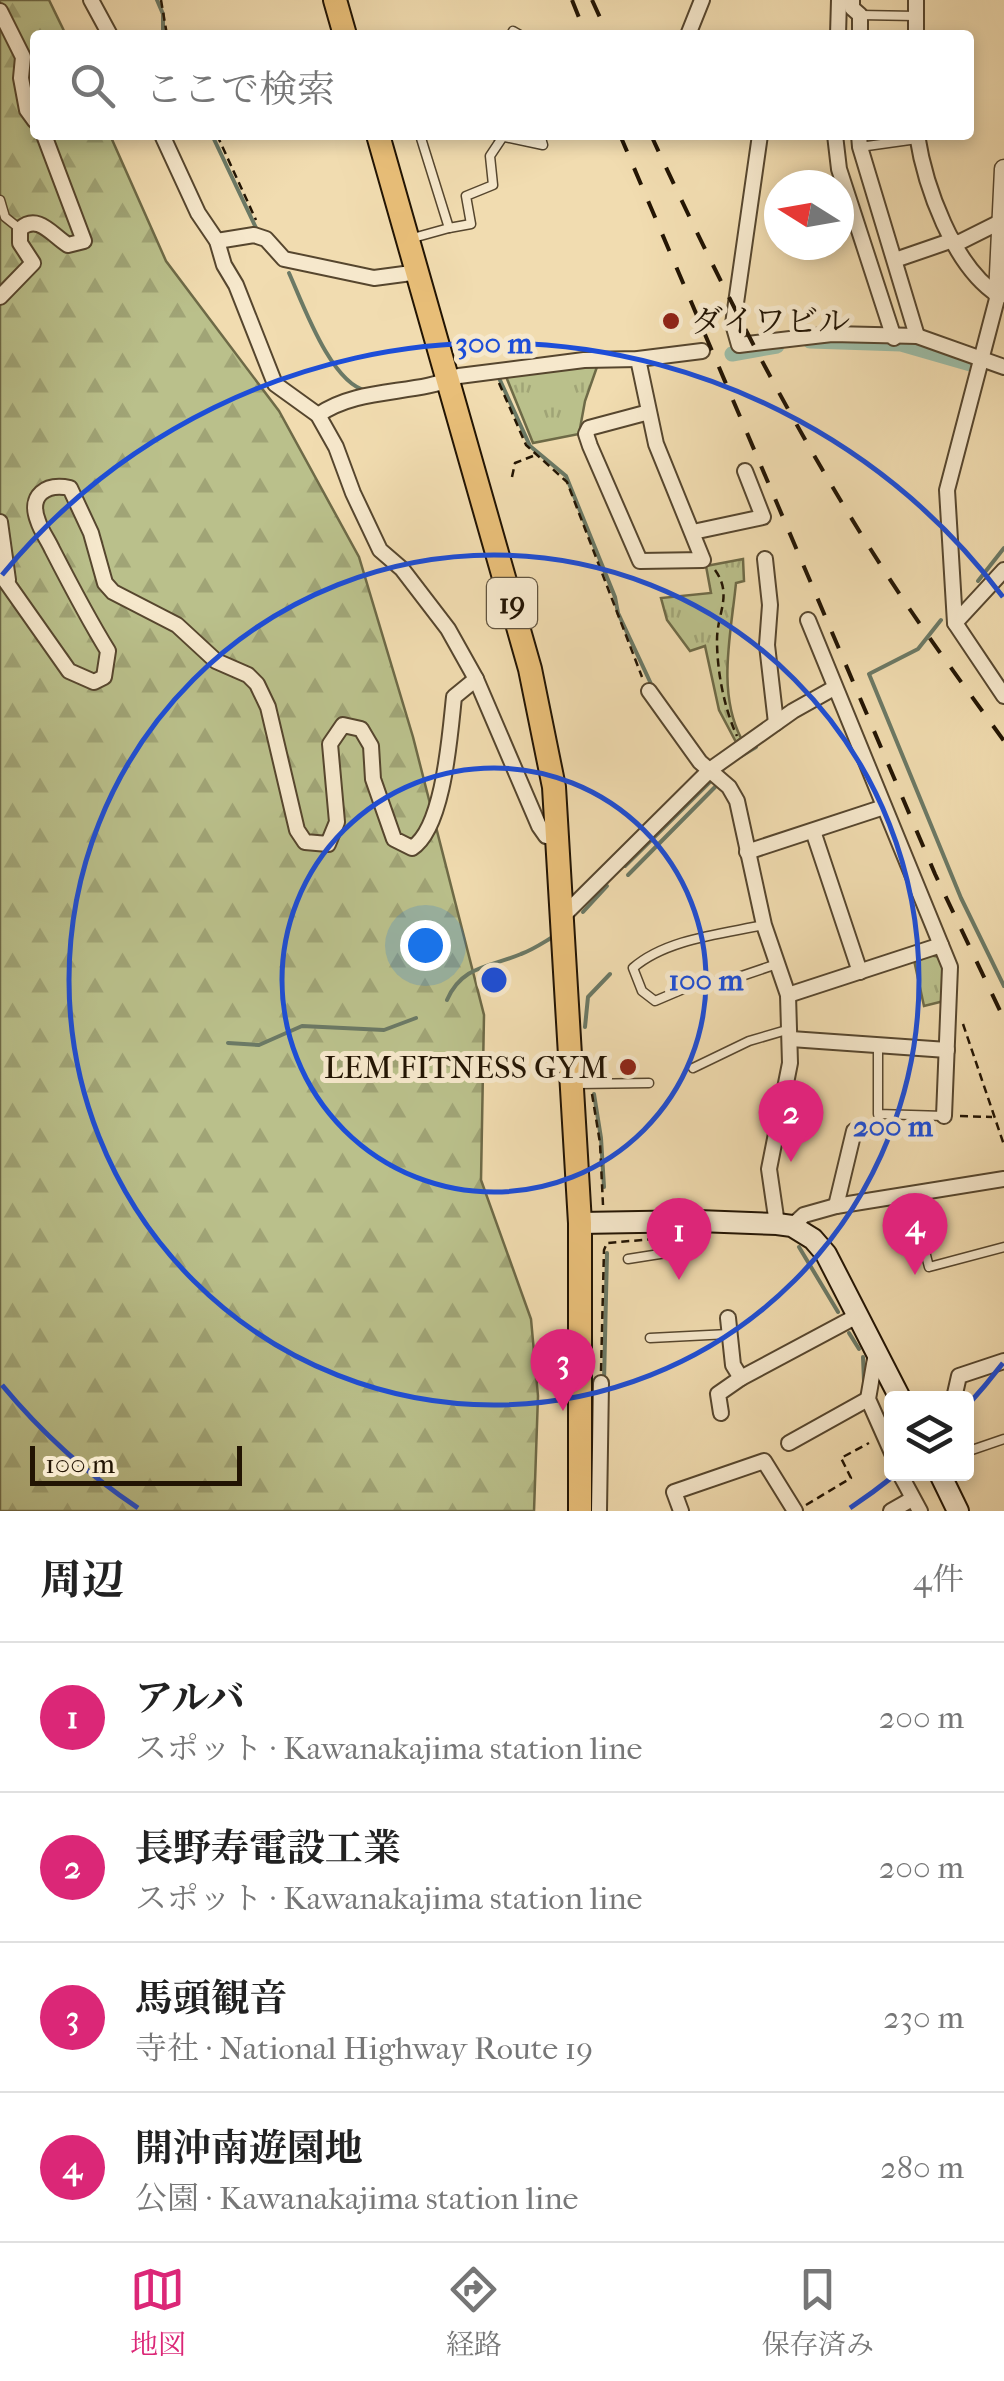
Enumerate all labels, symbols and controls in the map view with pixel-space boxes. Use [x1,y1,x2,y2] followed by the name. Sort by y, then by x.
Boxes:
[30,30,974,140] search box
[65,58,120,113] icon: search
[145,67,335,112] text: ここで検索
[764,170,854,260] north arrow
[691,303,850,340] place label: ダイワビル
[660,310,682,332] marker: ダイワビル
[456,326,533,361] text: 300 m
[487,578,537,628] road number: 19
[400,920,451,971] your location
[476,962,512,998] centre of rings
[668,963,745,998] text: 100 m
[324,1049,608,1086] place label: LEM FITNESS GYM
[617,1056,639,1078] marker: LEM FITNESS GYM
[758,1080,824,1162] pin: 2
[853,1109,934,1144] text: 200 m
[882,1192,948,1275] pin: 4
[646,1198,712,1280] pin: 1
[530,1328,596,1411] pin: 3
[884,1391,974,1481] map controls
[884,1391,974,1481] button: layers
[30,1441,242,1486] scale bar
[45,1447,115,1480] text: 100 m
[40,1556,124,1605] text: 周辺
[913,1561,964,1598] text: 4件
[135,1676,245,1721] text: アルバ
[67,1699,78,1736] text: 1
[879,1699,964,1736] text: 200 m
[135,1730,642,1767] text: スポット · Kawanakajima station line
[135,1826,401,1871] text: 長野寿電設工業
[64,1849,81,1886] text: 2
[879,1849,964,1886] text: 200 m
[135,1880,642,1917] text: スポット · Kawanakajima station line
[135,1976,287,2021] text: 馬頭観音
[66,1999,79,2036] text: 3
[883,1999,964,2036] text: 230 m
[135,2030,593,2067] text: 寺社 · National Highway Route 19
[135,2126,363,2171] text: 開沖南遊園地
[63,2149,82,2186] text: 4
[880,2149,964,2186] text: 280 m
[135,2180,578,2217] text: 公園 · Kawanakajima station line
[130,2262,186,2362] tab: 地図
[446,2262,502,2362] tab: 経路
[762,2262,874,2362] tab: 保存済み

